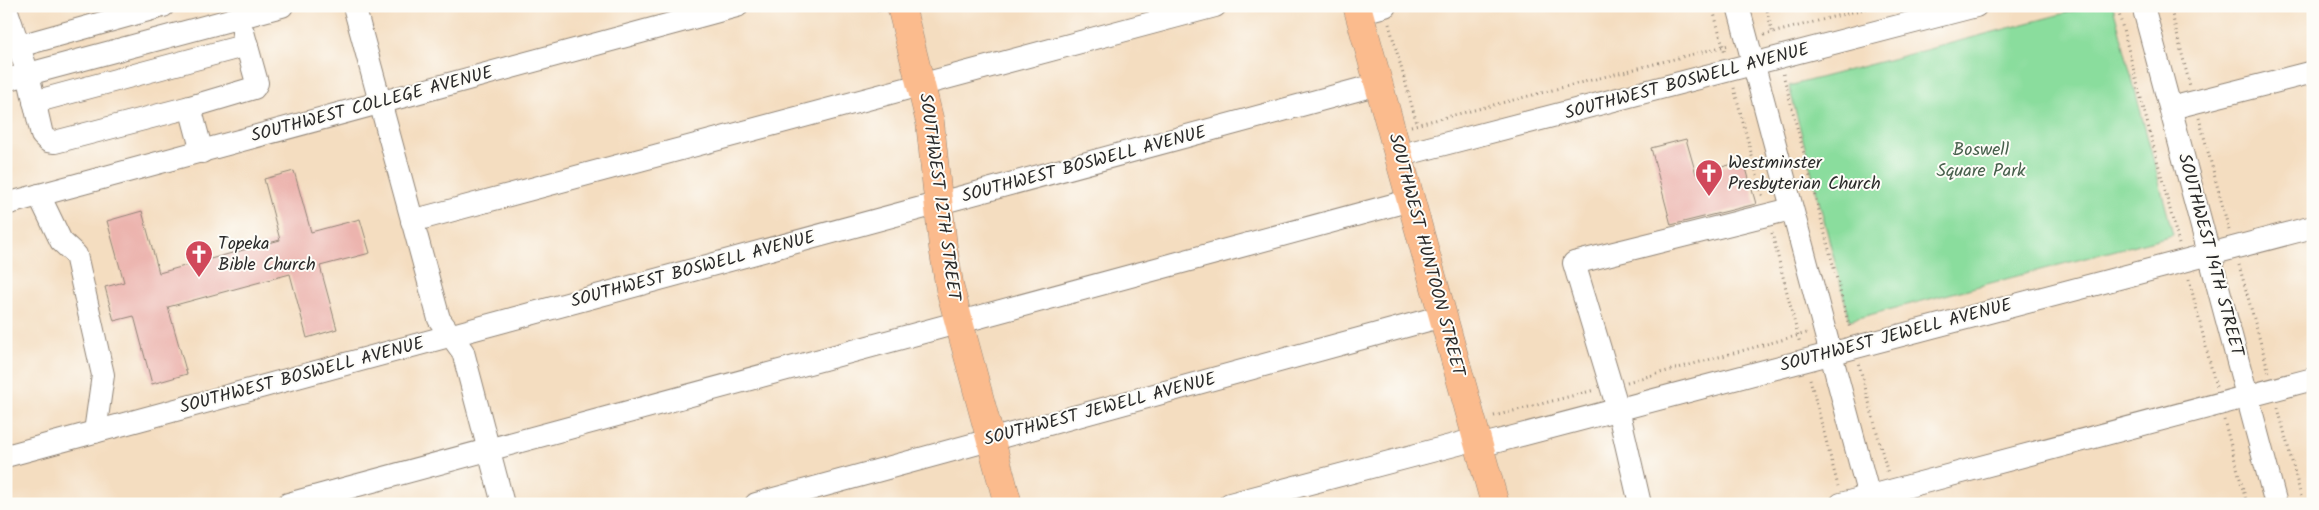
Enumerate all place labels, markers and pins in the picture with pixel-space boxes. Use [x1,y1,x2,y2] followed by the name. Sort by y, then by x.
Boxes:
[1728,149,1881,199] place label: Westminster Presbyterian Church
[1694,158,1724,197] church icon: Westminster Presbyterian Church
[218,230,316,280] place label: Topeka Bible Church
[184,239,214,278] church icon: Topeka Bible Church

